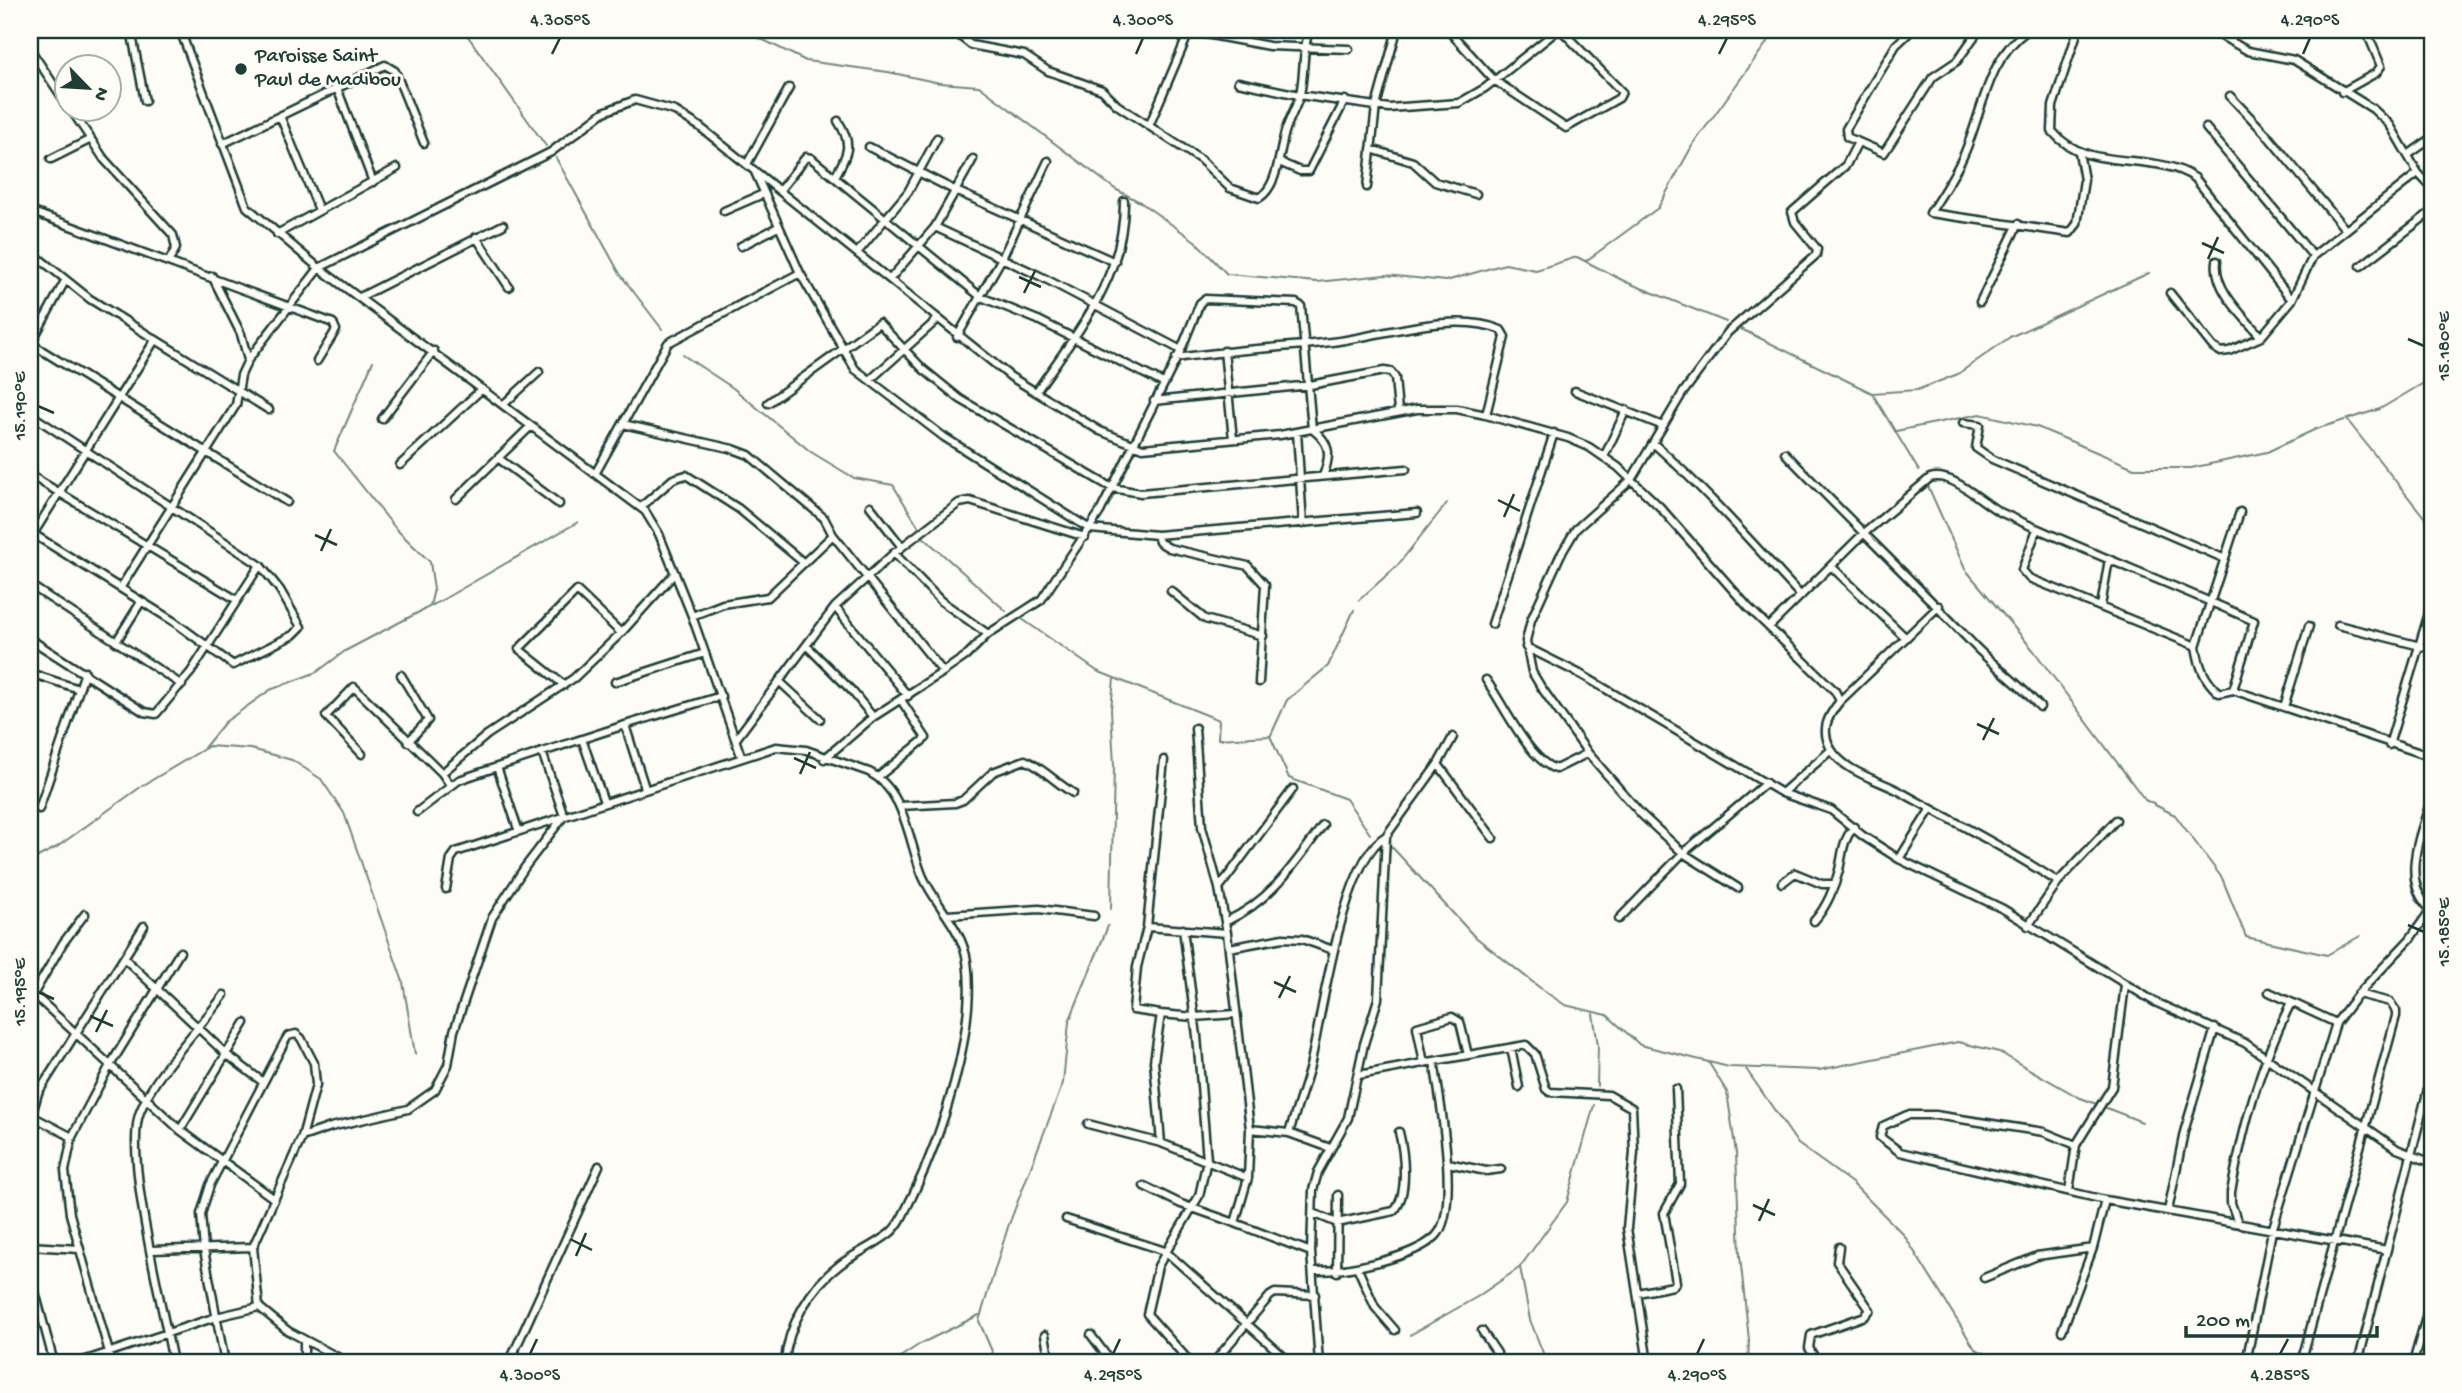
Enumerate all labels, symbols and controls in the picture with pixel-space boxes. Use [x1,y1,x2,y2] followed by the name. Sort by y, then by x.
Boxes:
[530,11,590,32] text: 4.305°S
[1113,11,1174,32] text: 4.300°S
[1698,11,1757,32] text: 4.295°S
[2281,11,2340,32] text: 4.290°S
[254,45,401,94] place label: Paroisse Saint Paul de Madibou
[52,52,122,122] north arrow
[233,61,249,77] marker: Paroisse Saint Paul de Madibou
[87,83,113,104] text: N
[2435,311,2456,382] text: 15.180°E
[11,371,32,441] text: 15.190°E
[2435,897,2456,967] text: 15.185°E
[11,957,32,1027] text: 15.195°E
[2186,1295,2376,1339] scale bar
[2196,1310,2250,1335] text: 200 m
[500,1366,561,1387] text: 4.300°S
[1084,1366,1143,1387] text: 4.295°S
[1668,1366,1727,1387] text: 4.290°S
[2251,1366,2310,1387] text: 4.285°S

